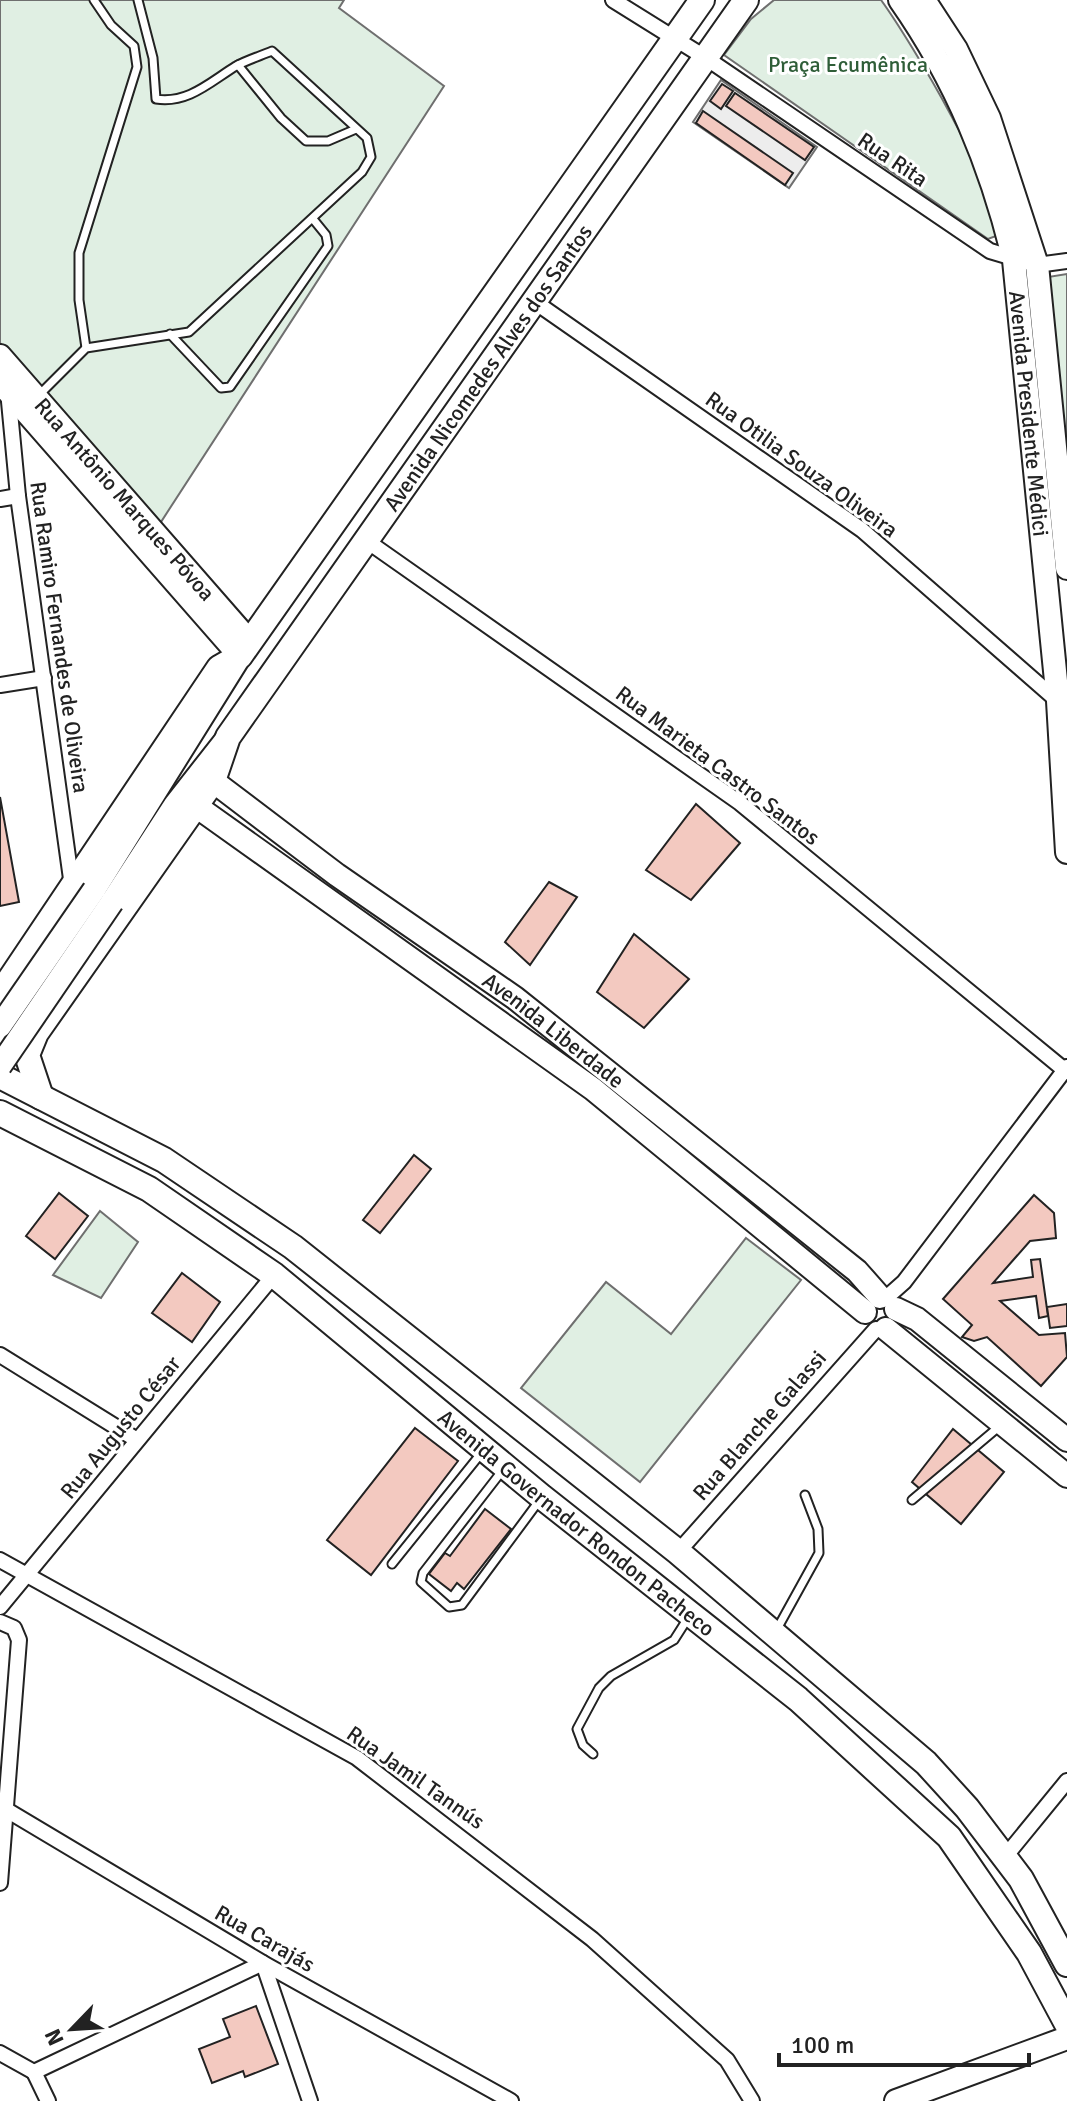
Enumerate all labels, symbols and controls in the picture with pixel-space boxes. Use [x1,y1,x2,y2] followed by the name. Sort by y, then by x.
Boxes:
[768,51,928,78] park label: Praça Ecumênica
[853,126,933,193] street label: Rua Rita
[378,219,598,516] street label: Avenida Nicomedes Alves dos Santos
[1003,289,1055,538] street label: Avenida Presidente Médici
[700,386,903,543] street label: Rua Otilia Souza Oliveira
[29,392,221,606] street label: Rua Antônio Marques Póvoa
[24,479,95,795] street label: Rua Ramiro Fernandes de Oliveira
[610,680,825,851] street label: Rua Marieta Castro Santos
[477,967,630,1094] street label: Avenida Liberdade
[687,1345,832,1506] street label: Rua Blanche Galassi
[54,1350,186,1504] street label: Rua Augusto César
[432,1404,720,1642] street label: Avenida Governador Rondon Pacheco
[342,1720,490,1835] street label: Rua Jamil Tannús
[210,1899,320,1978] street label: Rua Carajás
[32,1989,112,2069] north arrow
[779,2017,1029,2067] scale bar
[39,2025,70,2050] text: N
[791,2030,854,2060] text: 100 m

